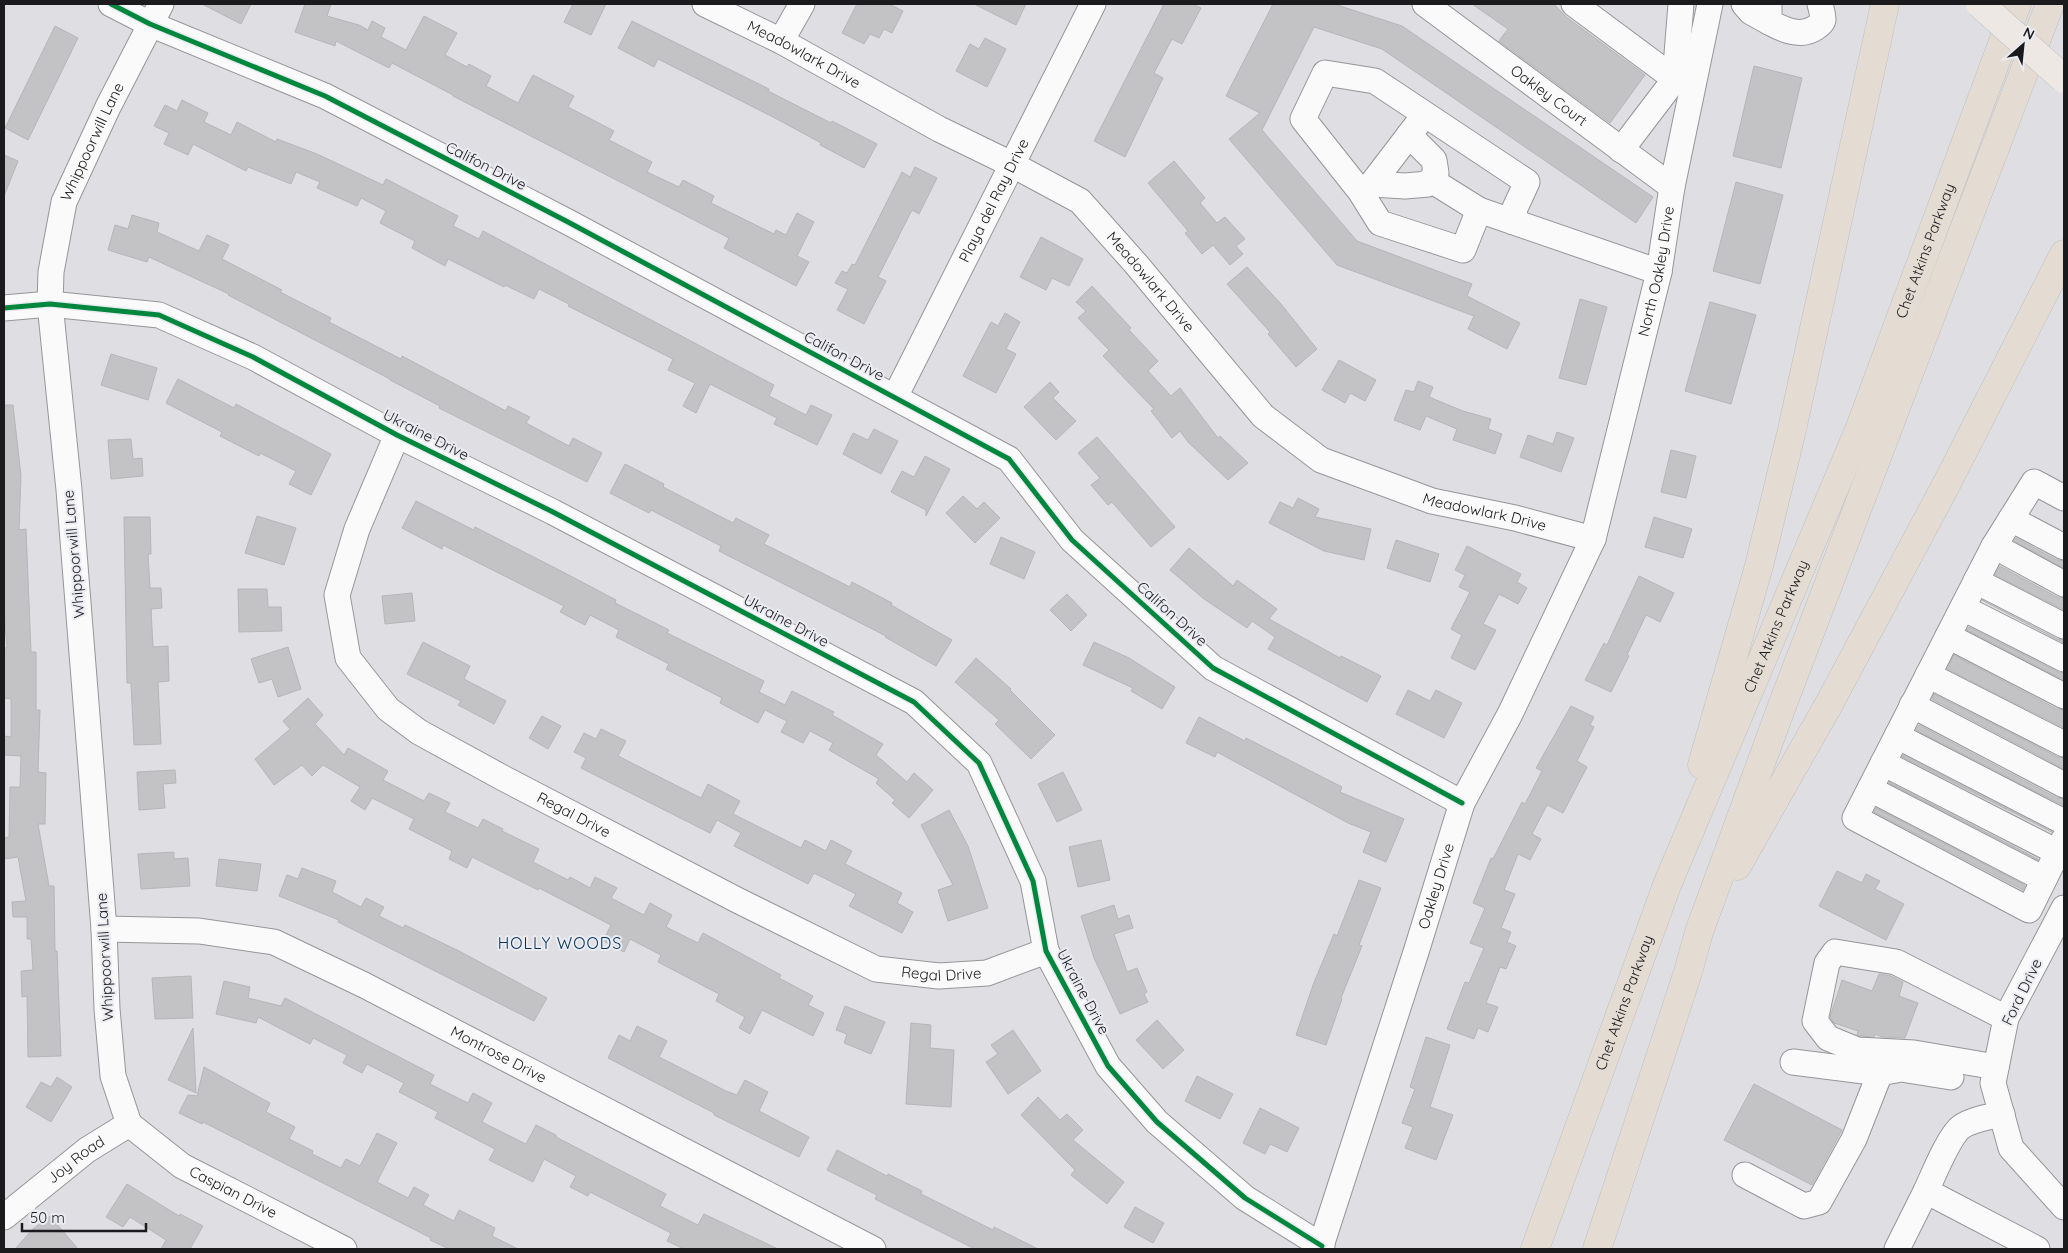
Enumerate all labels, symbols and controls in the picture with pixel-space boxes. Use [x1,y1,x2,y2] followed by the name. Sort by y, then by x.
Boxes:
[744,16,864,92] street label: Meadowlark Drive
[1998,20,2048,70] north arrow
[2020,23,2038,44] text: N
[1507,60,1591,130] street label: Oakley Court
[56,79,128,204] street label: Whippoorwill Lane
[954,135,1033,265] street label: Playa del Ray Drive
[443,137,530,194] street label: Califon Drive
[1891,181,1959,321] street label: Chet Atkins Parkway
[1633,205,1678,338] street label: North Oakley Drive
[1103,227,1199,336] street label: Meadowlark Drive
[801,326,888,385] street label: Califon Drive
[380,405,472,464] street label: Ukraine Drive
[1420,488,1549,535] street label: Meadowlark Drive
[58,489,89,619] street label: Whippoorwill Lane
[1739,557,1812,695] street label: Chet Atkins Parkway
[1133,577,1212,650] street label: Califon Drive
[740,590,832,651] street label: Ukraine Drive
[534,787,614,841] street label: Regal Drive
[1414,841,1458,931] street label: Oakley Drive
[92,892,117,1022] street label: Whippoorwill Lane
[1591,932,1657,1073] street label: Chet Atkins Parkway
[498,933,622,953] district label: HOLLY WOODS
[1053,946,1114,1038] street label: Ukraine Drive
[1997,955,2046,1028] street label: Ford Drive
[900,962,982,985] street label: Regal Drive
[447,1022,550,1087] street label: Montrose Drive
[43,1131,108,1187] street label: Joy Road
[186,1161,280,1222] street label: Caspian Drive
[22,1200,146,1232] scale bar
[30,1208,65,1227] text: 50 m

